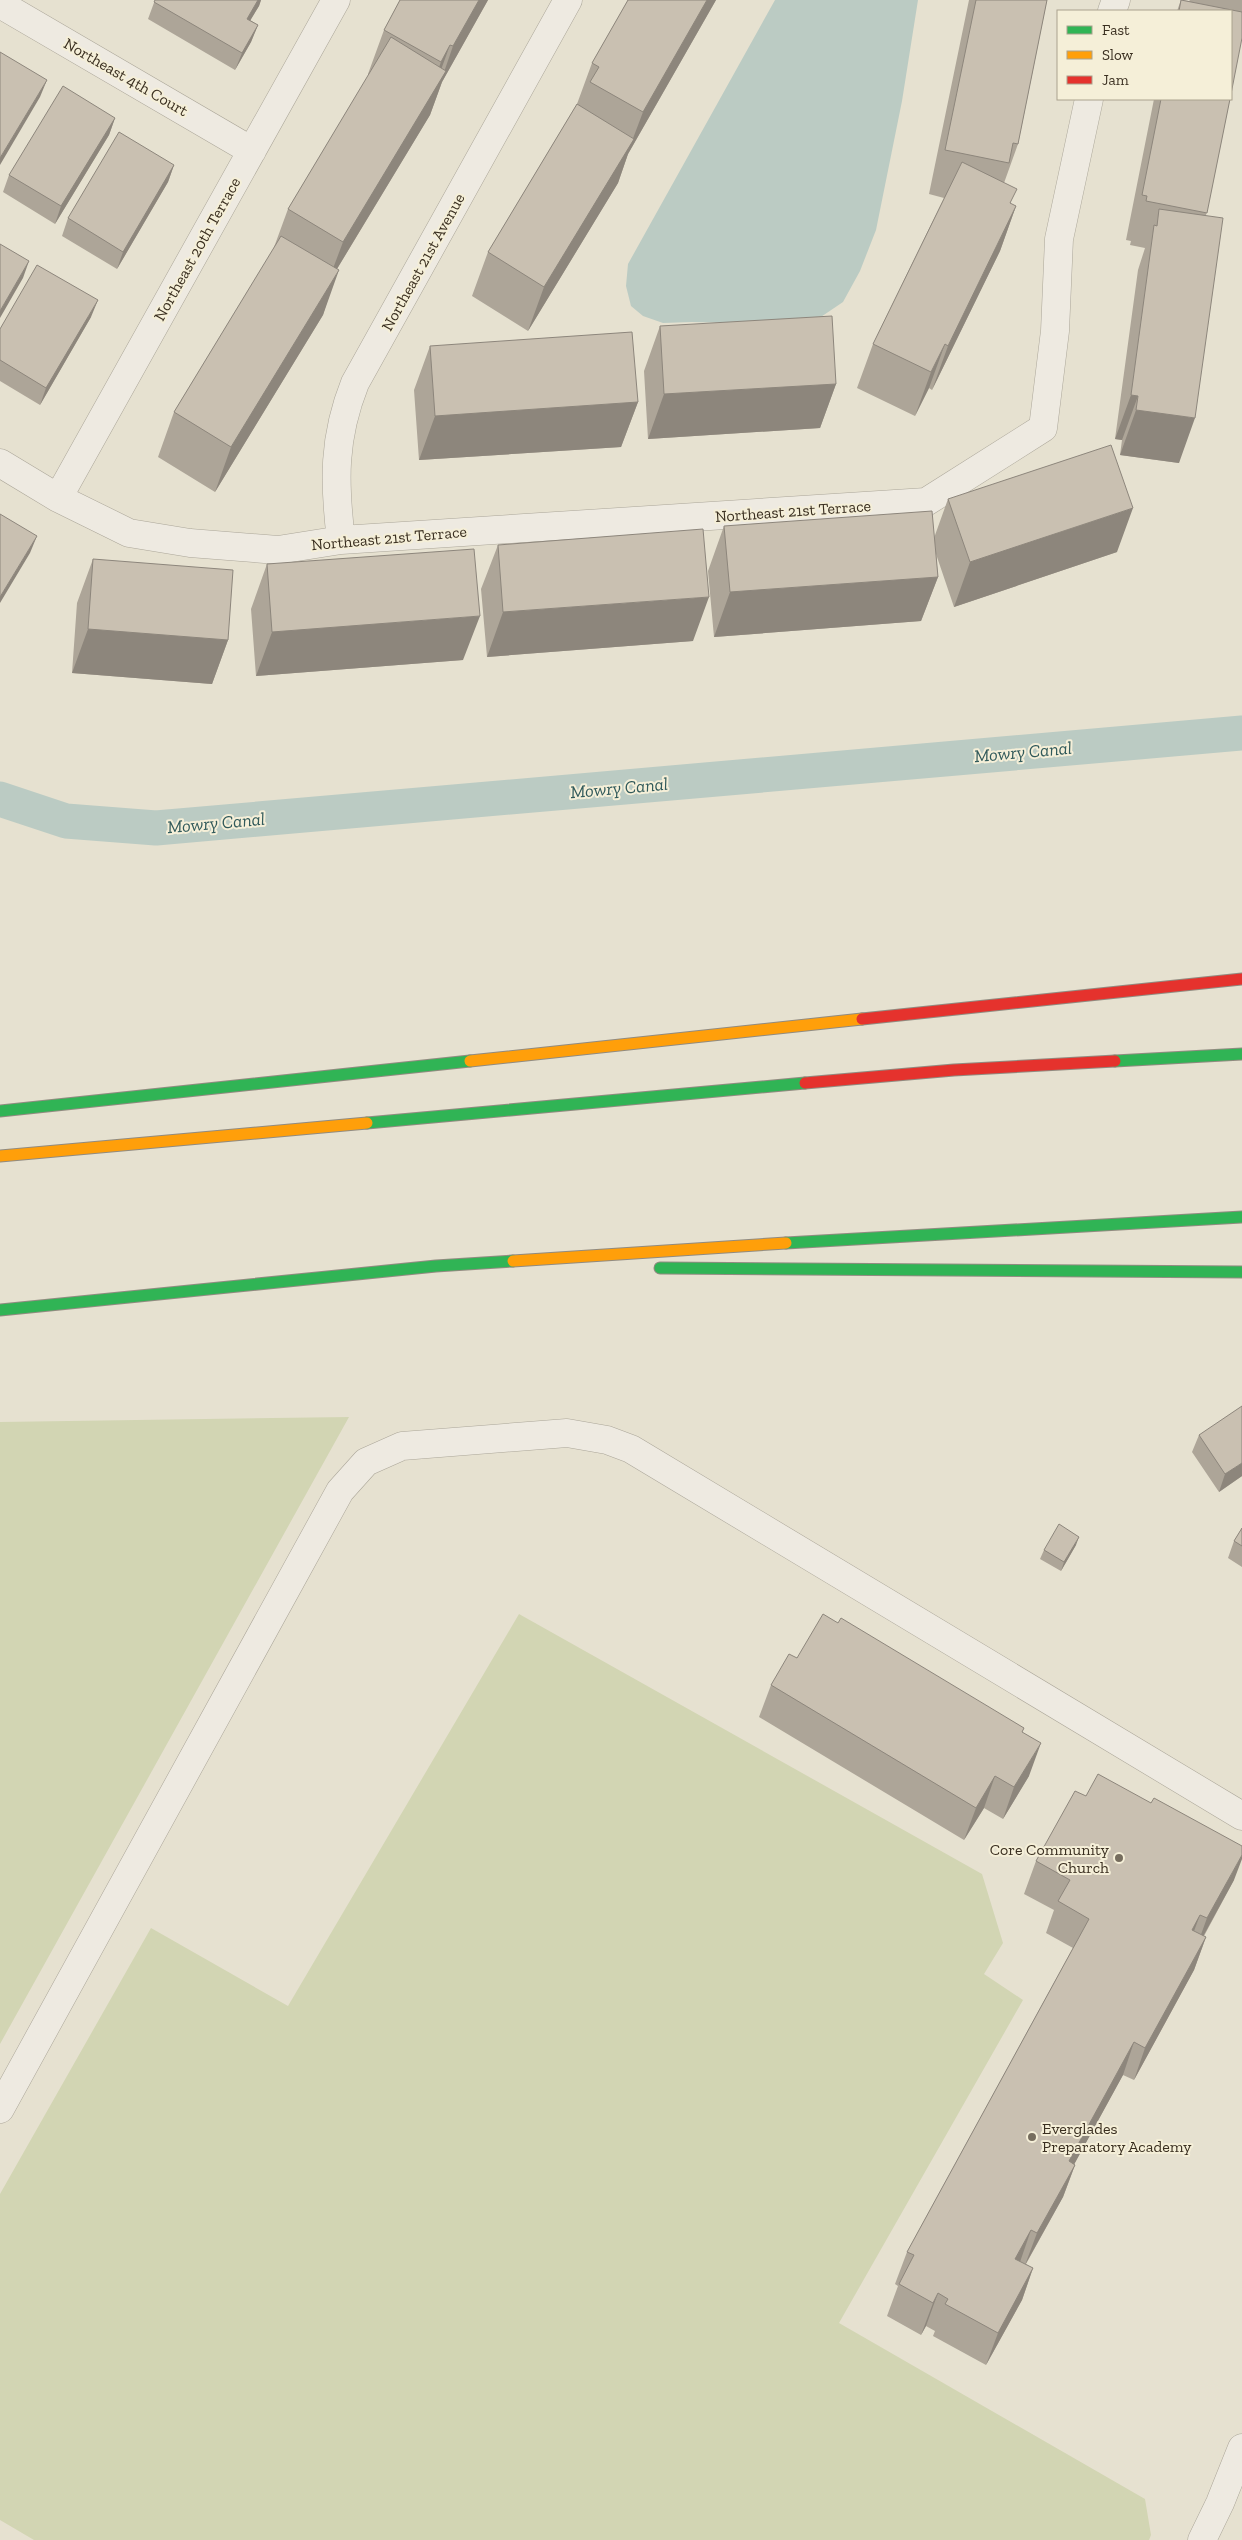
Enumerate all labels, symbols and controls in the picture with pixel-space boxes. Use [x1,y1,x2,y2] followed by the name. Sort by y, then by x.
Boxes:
[1057,10,1232,100] legend
[1102,21,1130,39] text: Fast
[61,34,192,120] street label: Northeast 4th Court
[1102,46,1134,64] text: Slow
[1102,71,1129,89] text: Jam
[150,174,244,324] street label: Northeast 20th Terrace
[377,190,469,334] street label: Northeast 21st Avenue
[714,496,872,526] street label: Northeast 21st Terrace
[310,522,468,554] street label: Northeast 21st Terrace
[973,737,1073,767] water label: Mowry Canal
[569,773,669,803] water label: Mowry Canal
[166,808,266,838] water label: Mowry Canal
[990,1840,1110,1877] place label: Core Community Church
[1113,1852,1125,1864] marker: Core Community Church
[1042,2119,1192,2156] place label: Everglades Preparatory Academy
[1026,2131,1038,2143] marker: Everglades Preparatory Academy

